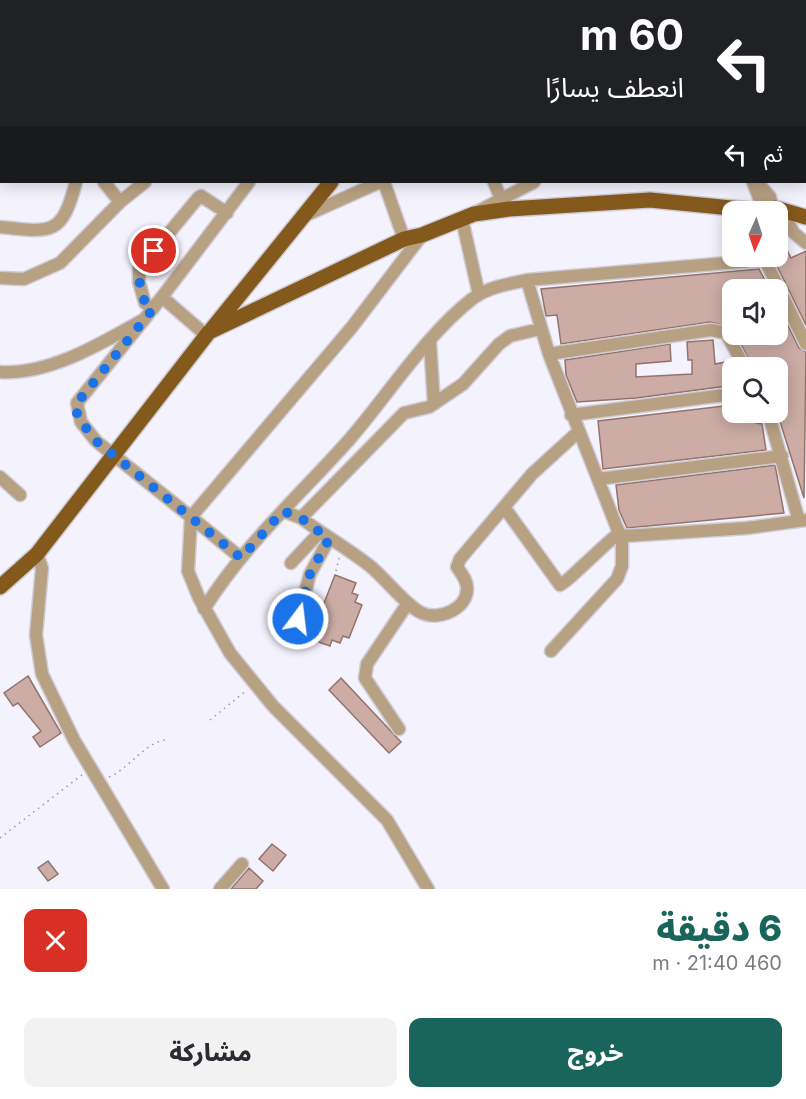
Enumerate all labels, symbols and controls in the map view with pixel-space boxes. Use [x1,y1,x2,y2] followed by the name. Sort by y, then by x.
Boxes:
[580,9,684,60] text: 60 m
[705,24,783,102] icon: left
[545,71,684,104] text: انعطف يسارًا
[719,138,752,171] icon: left
[764,141,783,167] text: ثم
[722,201,788,267] north arrow
[722,201,788,423] map controls
[128,225,179,276] pin
[137,234,170,267] icon: arrive
[722,279,788,345] button: sound
[722,357,788,423] button: search
[266,587,330,651] position arrow
[656,906,782,950] text: 6 دقيقة
[24,909,87,972] button: close
[652,951,782,975] text: 460 m · 21:40
[24,1018,397,1087] button: مشاركة
[409,1018,782,1087] button: خروج

